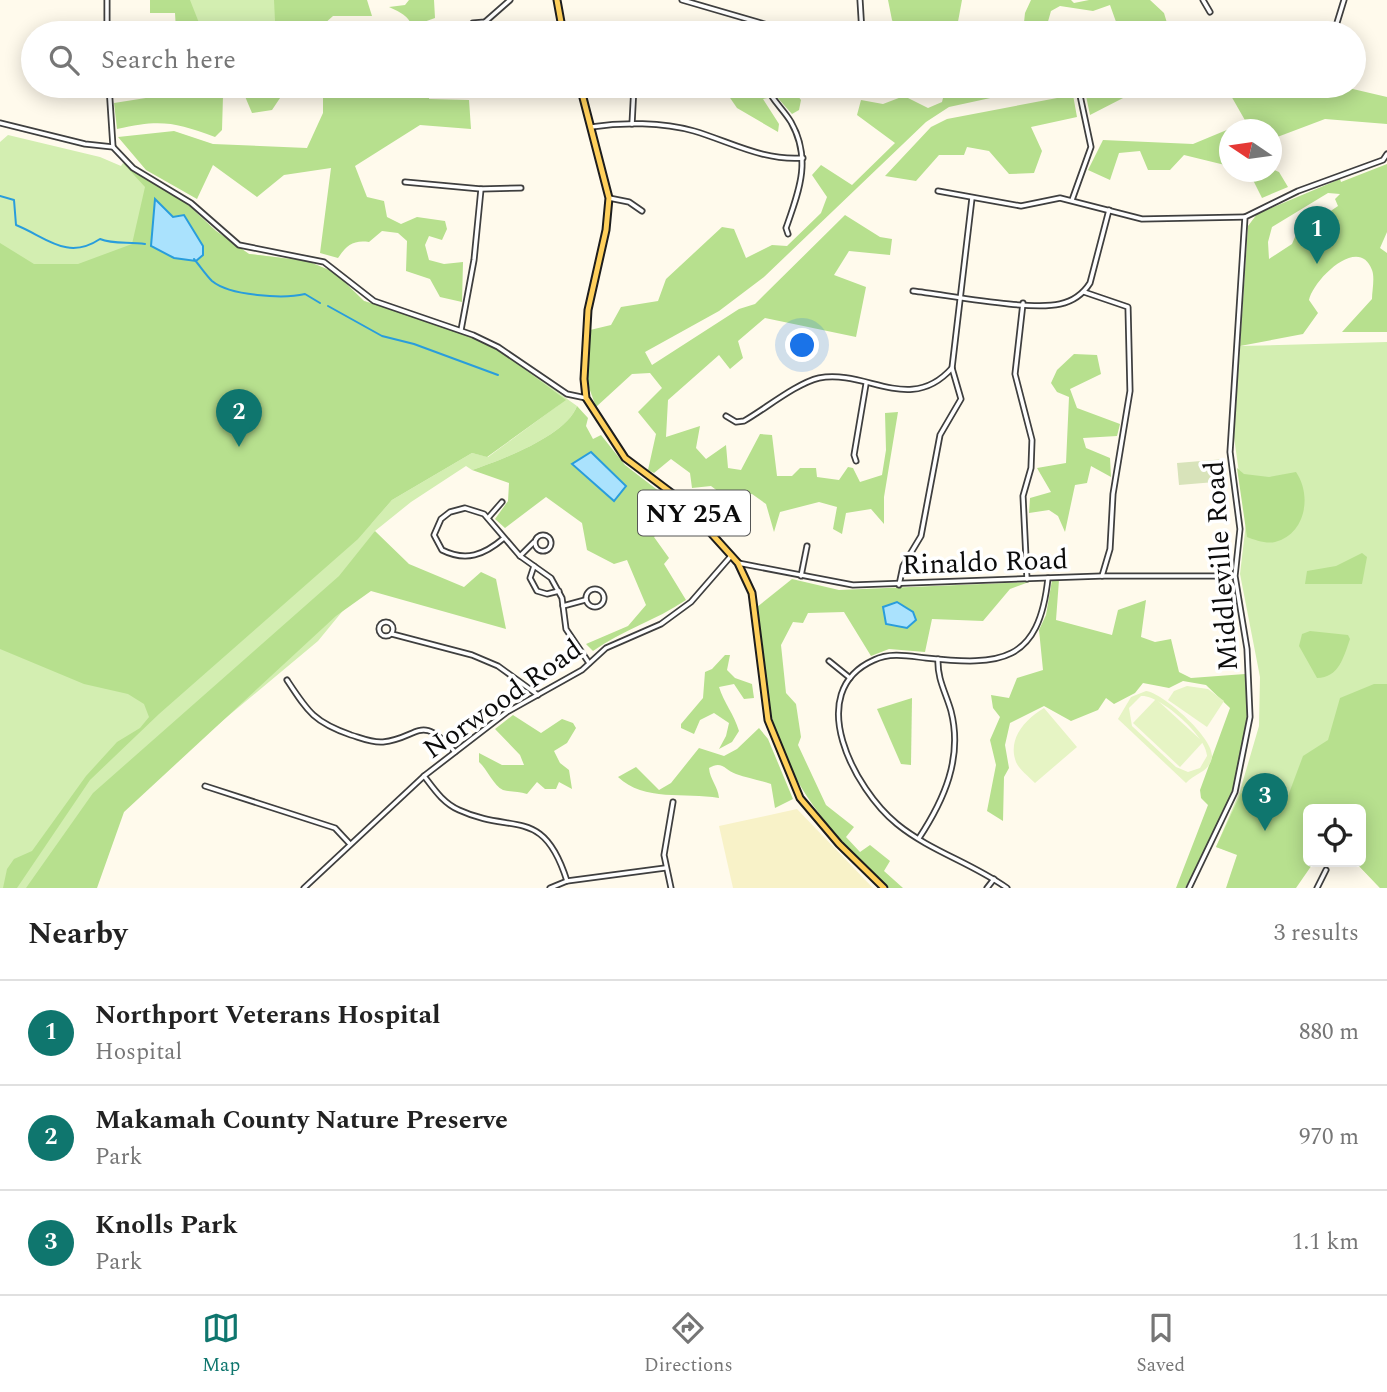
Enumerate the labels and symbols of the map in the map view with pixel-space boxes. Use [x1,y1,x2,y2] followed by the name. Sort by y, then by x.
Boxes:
[1219,119,1282,182] north arrow
[1294,206,1340,264] pin: 1
[785,328,819,362] your location
[216,389,262,447] pin: 2
[1193,459,1250,673] street label: Middleville Road
[638,491,750,536] road number: NY 25A
[901,538,1069,587] street label: Rinaldo Road
[414,628,591,770] street label: Norwood Road
[1242,773,1288,831] pin: 3

